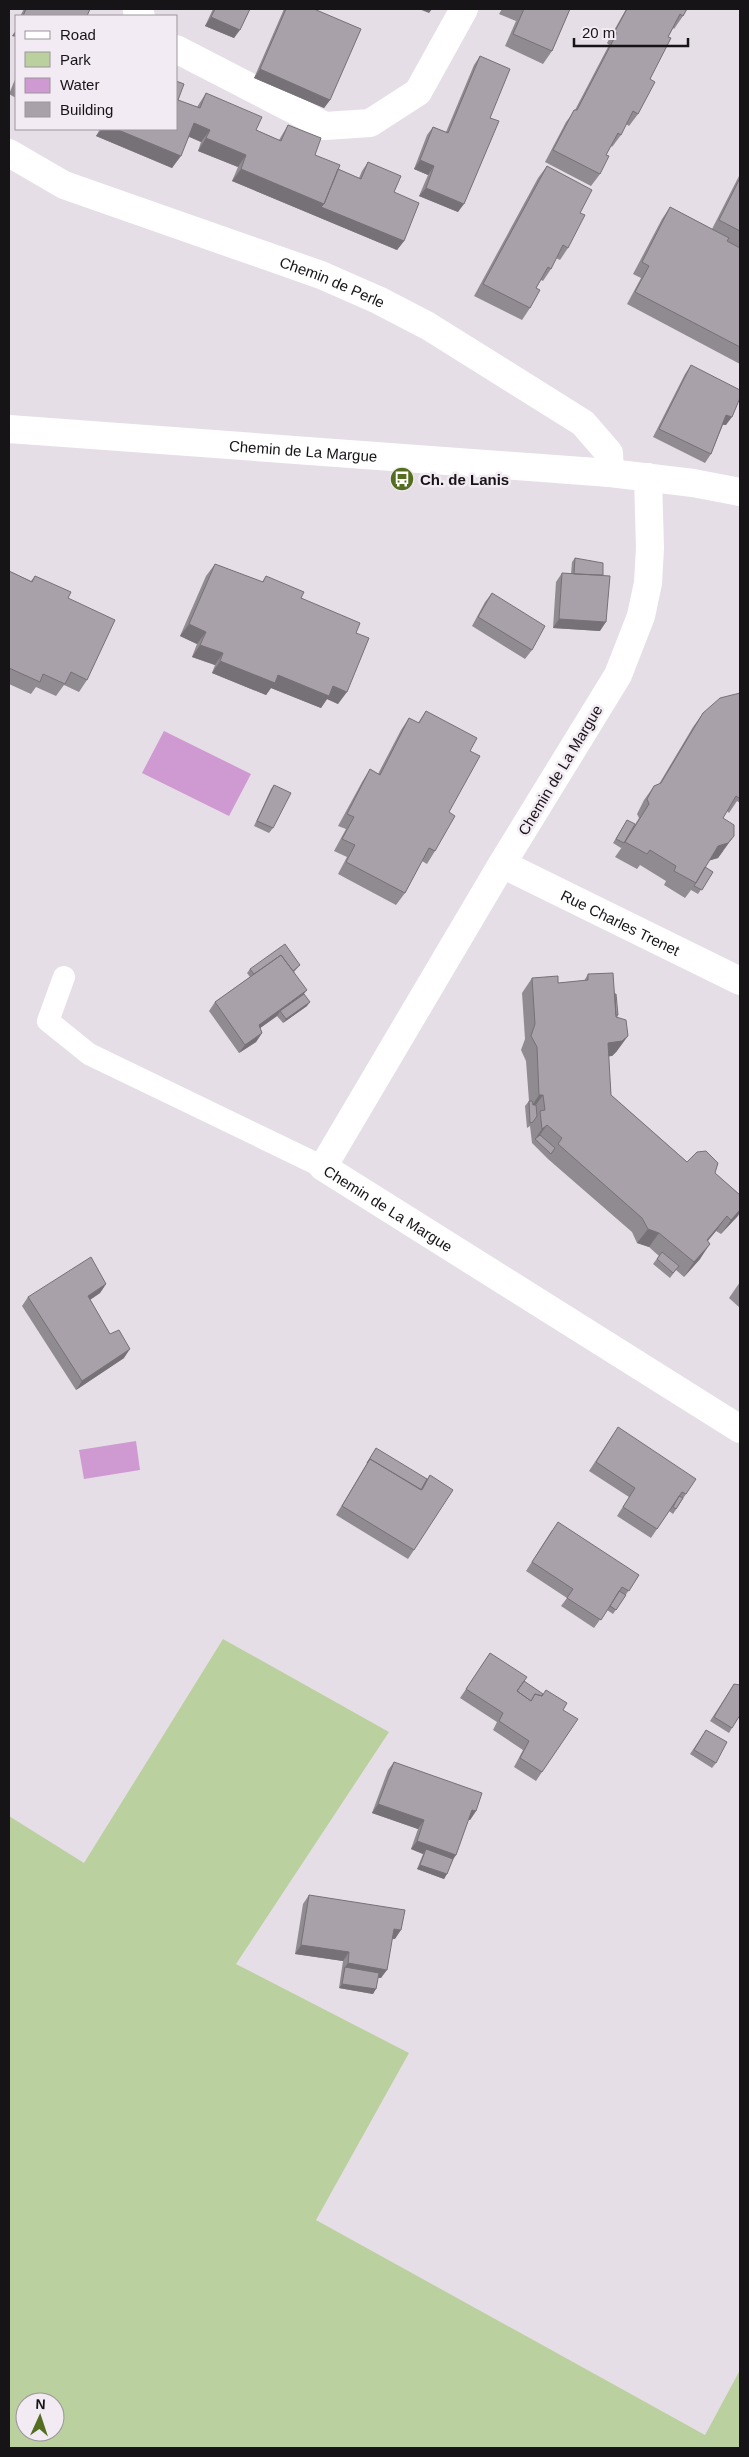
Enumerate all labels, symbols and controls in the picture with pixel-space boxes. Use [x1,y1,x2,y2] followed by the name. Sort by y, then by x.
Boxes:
[15,15,178,130] legend
[574,15,688,47] scale bar
[582,24,615,41] text: 20 m
[60,26,96,43] text: Road
[60,51,91,68] text: Park
[60,76,99,93] text: Water
[60,101,113,118] text: Building
[278,253,388,311] street label: Chemin de Perle
[229,437,378,464] street label: Chemin de La Margue
[389,466,415,492] bus stop icon: Ch. de Lanis
[420,471,509,488] place label: Ch. de Lanis
[514,702,606,838] street label: Chemin de La Margue
[558,886,683,959] street label: Rue Charles Trenet
[321,1161,456,1255] street label: Chemin de La Margue
[15,2392,65,2442] north arrow
[35,2396,46,2412] text: N

